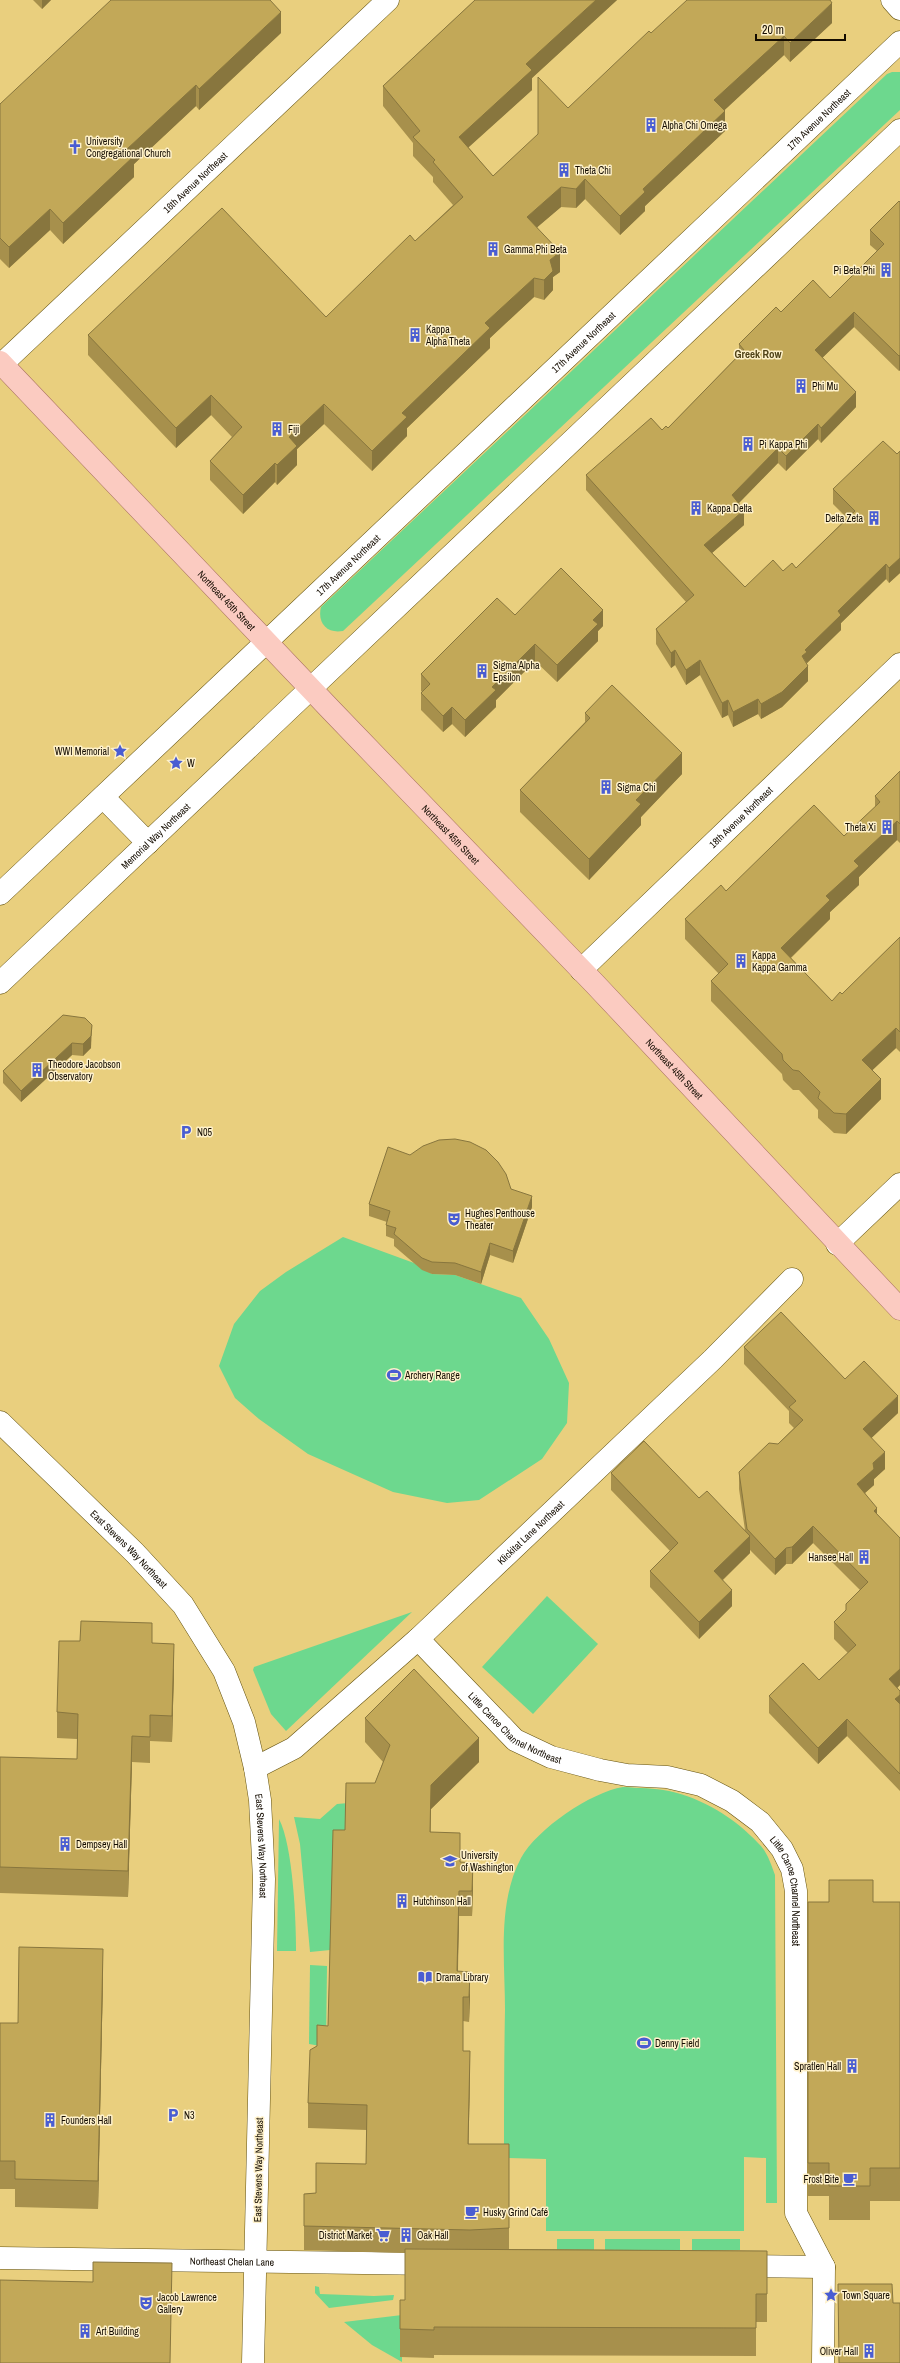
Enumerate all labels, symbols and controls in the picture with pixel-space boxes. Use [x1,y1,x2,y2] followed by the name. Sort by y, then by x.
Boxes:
[756,16,845,42] scale bar
[762,22,784,38] text: 20 m
[784,86,854,153] street label: 17th Avenue Northeast
[643,117,659,133] building icon: Alpha Chi Omega
[661,119,728,132] place label: Alpha Chi Omega
[86,135,171,160] place label: University Congregational Church
[67,139,83,155] church icon: University Congregational Church
[160,149,230,216] street label: 16th Avenue Northeast
[556,162,572,178] building icon: Theta Chi
[575,164,611,177] place label: Theta Chi
[485,241,501,257] building icon: Gamma Phi Beta
[504,243,567,256] place label: Gamma Phi Beta
[878,262,894,278] building icon: Pi Beta Phi
[834,264,875,277] place label: Pi Beta Phi
[549,308,619,376] street label: 17th Avenue Northeast
[425,323,471,348] place label: Kappa Alpha Theta
[407,327,423,343] building icon: Kappa Alpha Theta
[734,347,782,361] district label: Greek Row
[793,378,809,394] building icon: Phi Mu
[812,380,838,393] place label: Phi Mu
[269,421,285,437] building icon: Fiji
[288,423,299,436] place label: Fiji
[740,436,756,452] building icon: Pi Kappa Phi
[759,438,807,451] place label: Pi Kappa Phi
[688,500,704,516] building icon: Kappa Delta
[707,502,753,515] place label: Kappa Delta
[866,510,882,526] building icon: Delta Zeta
[825,512,863,525] place label: Delta Zeta
[313,531,383,598] street label: 17th Avenue Northeast
[195,568,258,634] street label: Northeast 45th Street
[493,659,540,684] place label: Sigma Alpha Epsilon
[474,663,490,679] building icon: Sigma Alpha Epsilon
[112,743,128,759] place icon: WWI Memorial
[55,745,109,758] place label: WWI Memorial
[168,755,184,771] place icon: W
[187,757,195,770] place label: W
[598,779,614,795] building icon: Sigma Chi
[617,781,656,794] place label: Sigma Chi
[706,783,776,851] street label: 18th Avenue Northeast
[118,800,193,872] street label: Memorial Way Northeast
[419,802,483,868] street label: Northeast 45th Street
[879,819,895,835] building icon: Theta Xi
[845,821,876,834] place label: Theta Xi
[752,949,808,974] place label: Kappa Kappa Gamma
[733,953,749,969] building icon: Kappa Kappa Gamma
[643,1036,706,1103] street label: Northeast 45th Street
[48,1058,120,1083] place label: Theodore Jacobson Observatory
[29,1062,45,1078] building icon: Theodore Jacobson Observatory
[178,1124,194,1140] parking icon: N05
[197,1126,212,1139] place label: N05
[465,1207,535,1232] place label: Hughes Penthouse Theater
[446,1211,462,1227] theatre icon: Hughes Penthouse Theater
[386,1367,402,1383] sports icon: Archery Range
[404,1369,460,1382] place label: Archery Range
[495,1497,568,1567] street label: Klickitat Lane Northeast
[87,1507,171,1592] street label: East Stevens Way Northeast
[856,1549,872,1565] building icon: Hansee Hall
[808,1551,853,1564] place label: Hansee Hall
[465,1689,564,1767] street label: Little Canoe Channel Northeast
[252,1793,270,1899] street label: East Stevens Way Northeast
[767,1833,802,1947] street label: Little Canoe Channel Northeast
[57,1836,73,1852] building icon: Dempsey Hall
[76,1838,127,1851] place label: Dempsey Hall
[461,1849,514,1874] place label: University of Washington
[442,1853,458,1869] school or university icon: University of Washington
[394,1893,410,1909] building icon: Hutchinson Hall
[413,1895,471,1908] place label: Hutchinson Hall
[417,1969,433,1985] library icon: Drama Library
[436,1971,489,1984] place label: Drama Library
[636,2035,652,2051] sports icon: Denny Field
[655,2037,699,2050] place label: Denny Field
[844,2058,860,2074] building icon: Spratlen Hall
[794,2060,841,2073] place label: Spratlen Hall
[165,2107,181,2123] parking icon: N3
[184,2109,195,2122] place label: N3
[42,2112,58,2128] building icon: Founders Hall
[61,2114,112,2127] place label: Founders Hall
[251,2117,266,2222] street label: East Stevens Way Northeast
[842,2171,858,2187] cafe icon: Frost Bite
[803,2173,839,2186] place label: Frost Bite
[464,2204,480,2220] cafe icon: Husky Grind Café
[483,2206,549,2219] place label: Husky Grind Café
[375,2227,391,2243] supermarket icon: District Market
[398,2227,414,2243] building icon: Oak Hall
[319,2229,373,2242] place label: District Market
[417,2229,449,2242] place label: Oak Hall
[190,2255,275,2269] street label: Northeast Chelan Lane
[823,2287,839,2303] place icon: Town Square
[842,2289,890,2302] place label: Town Square
[157,2291,217,2316] place label: Jacob Lawrence Gallery
[138,2295,154,2311] theatre icon: Jacob Lawrence Gallery
[77,2323,93,2339] building icon: Art Building
[95,2325,139,2338] place label: Art Building
[861,2343,877,2359] building icon: Oliver Hall
[820,2345,858,2358] place label: Oliver Hall

